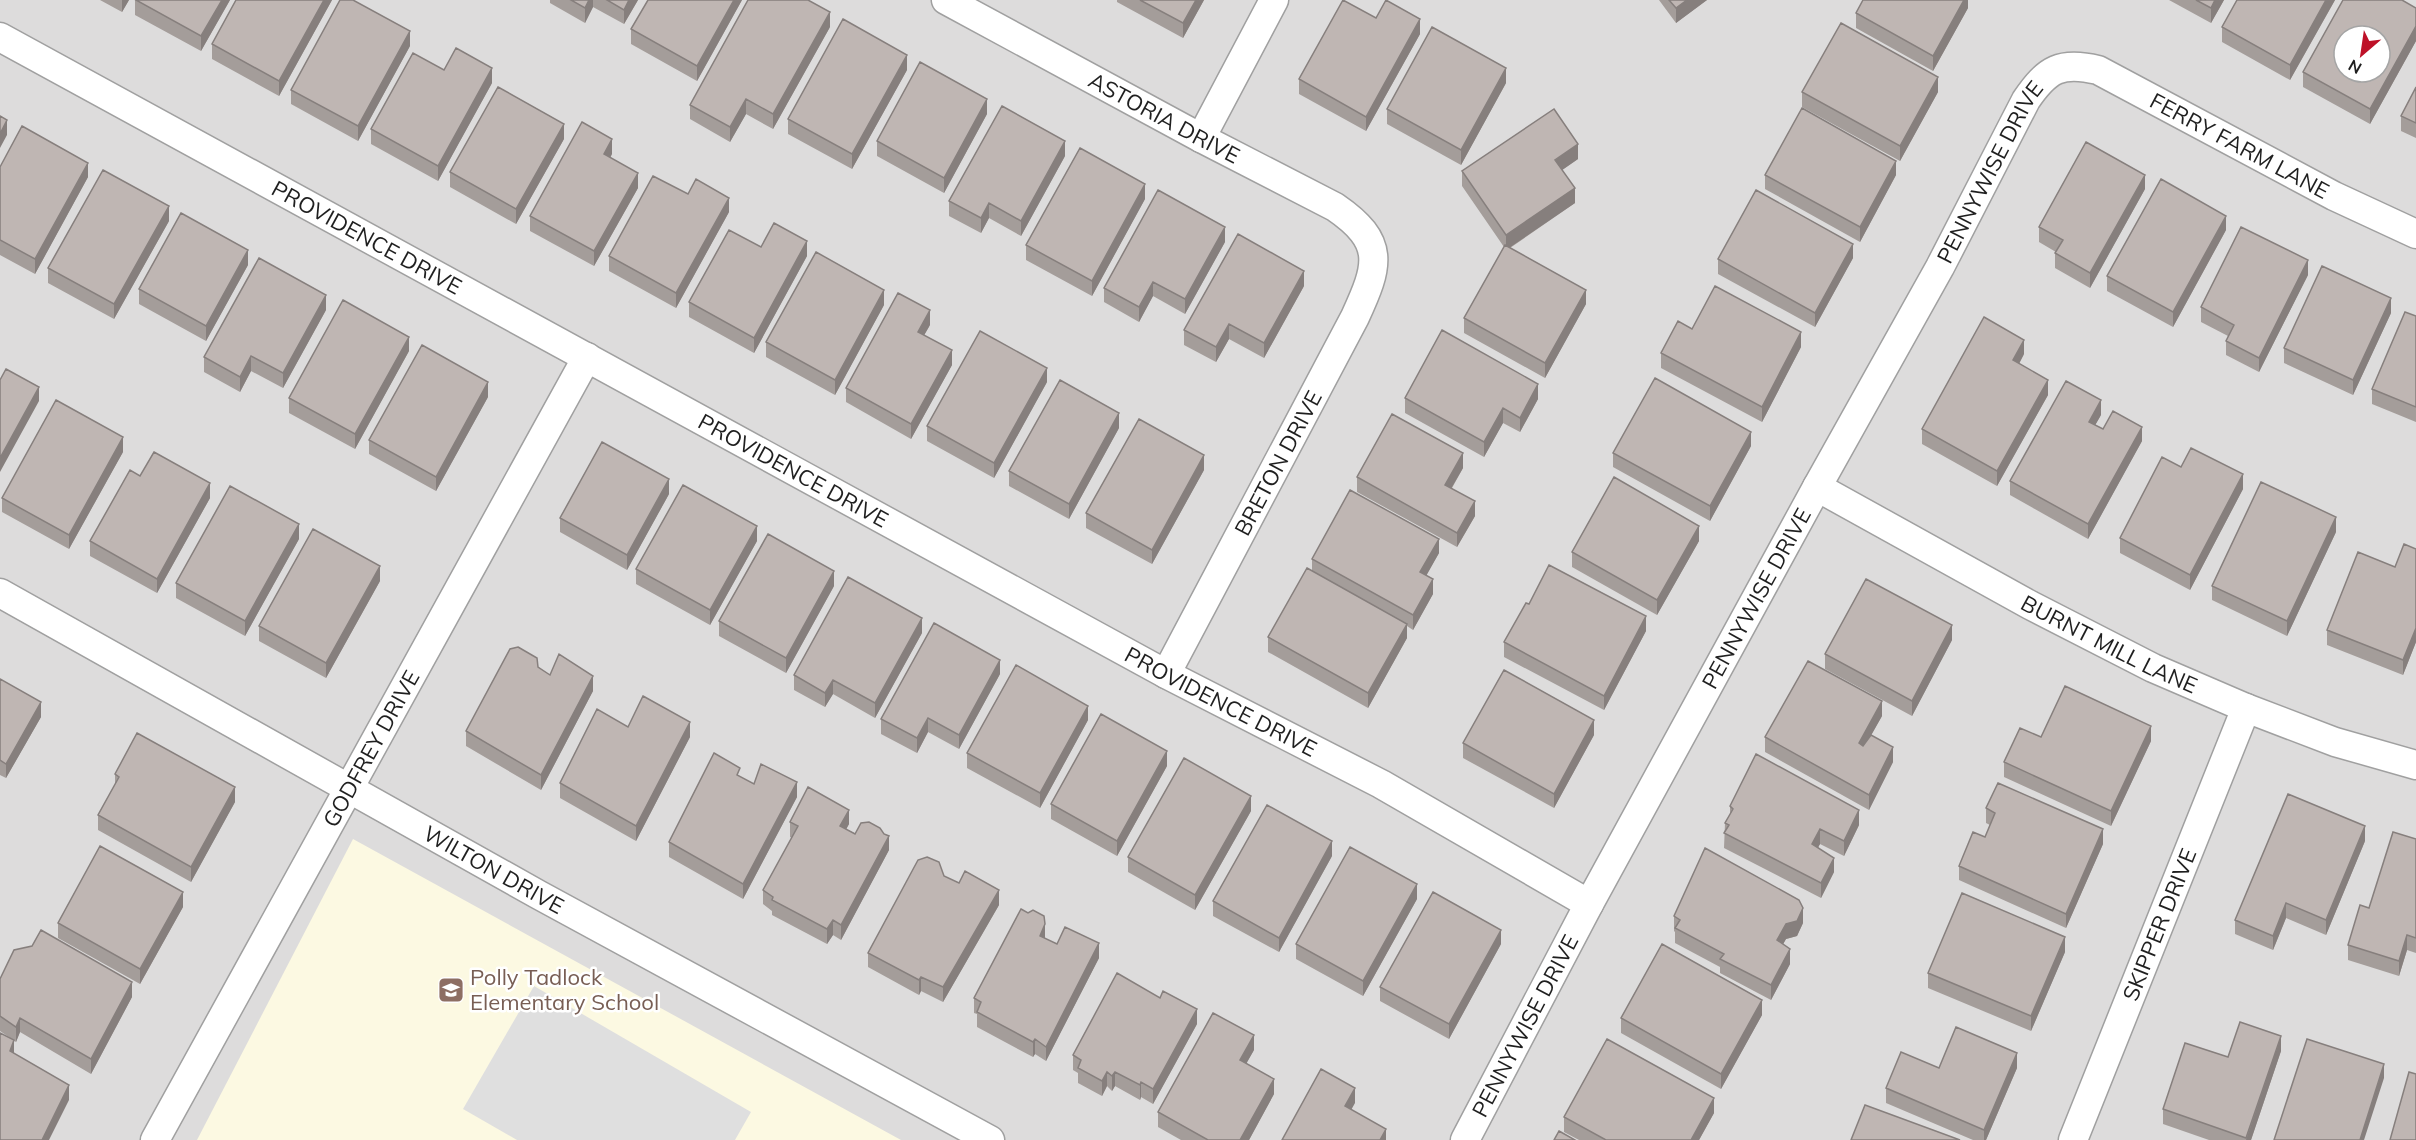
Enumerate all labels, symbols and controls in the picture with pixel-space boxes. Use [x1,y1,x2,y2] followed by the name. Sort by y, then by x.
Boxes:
[2332,24,2392,84] north arrow
[2345,55,2365,79] text: N
[1084,66,1244,170] street label: ASTORIA DRIVE
[1930,75,2049,268] street label: PENNYWISE DRIVE
[2145,86,2334,205] street label: FERRY FARM LANE
[267,174,467,301] street label: PROVIDENCE DRIVE
[1228,386,1328,540] street label: BRETON DRIVE
[693,407,893,534] street label: PROVIDENCE DRIVE
[1695,503,1817,694] street label: PENNYWISE DRIVE
[2016,589,2202,699] street label: BURNT MILL LANE
[1120,640,1322,763] street label: PROVIDENCE DRIVE
[316,665,425,832] street label: GODFREY DRIVE
[419,819,569,920] street label: WILTON DRIVE
[2116,844,2202,1005] street label: SKIPPER DRIVE
[1466,930,1584,1122] street label: PENNYWISE DRIVE
[470,963,659,1016] place label: Polly Tadlock Elementary School
[436,975,466,1005] school or university icon: Polly Tadlock Elementary School

